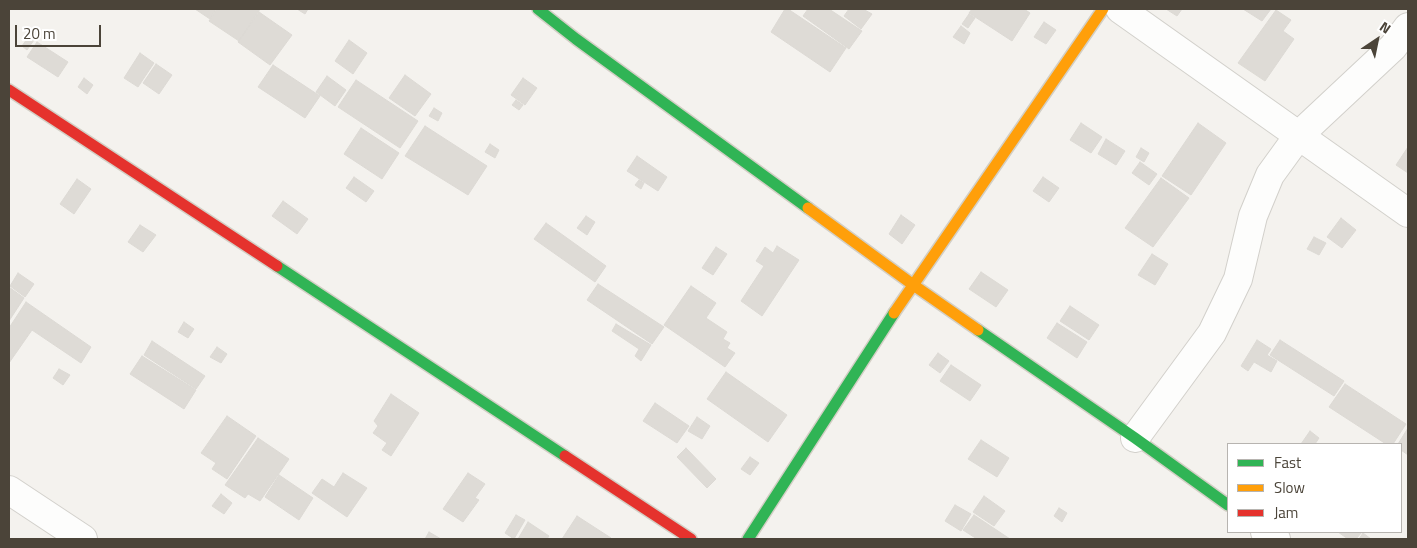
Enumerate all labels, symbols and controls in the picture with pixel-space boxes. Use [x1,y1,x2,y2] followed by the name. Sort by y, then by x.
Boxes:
[18,15,104,47] scale bar
[1352,15,1402,65] north arrow
[1376,16,1396,39] text: N
[23,22,56,45] text: 20 m
[1227,443,1402,533] legend
[1274,451,1301,474] text: Fast
[1274,476,1305,499] text: Slow
[1274,501,1298,524] text: Jam

